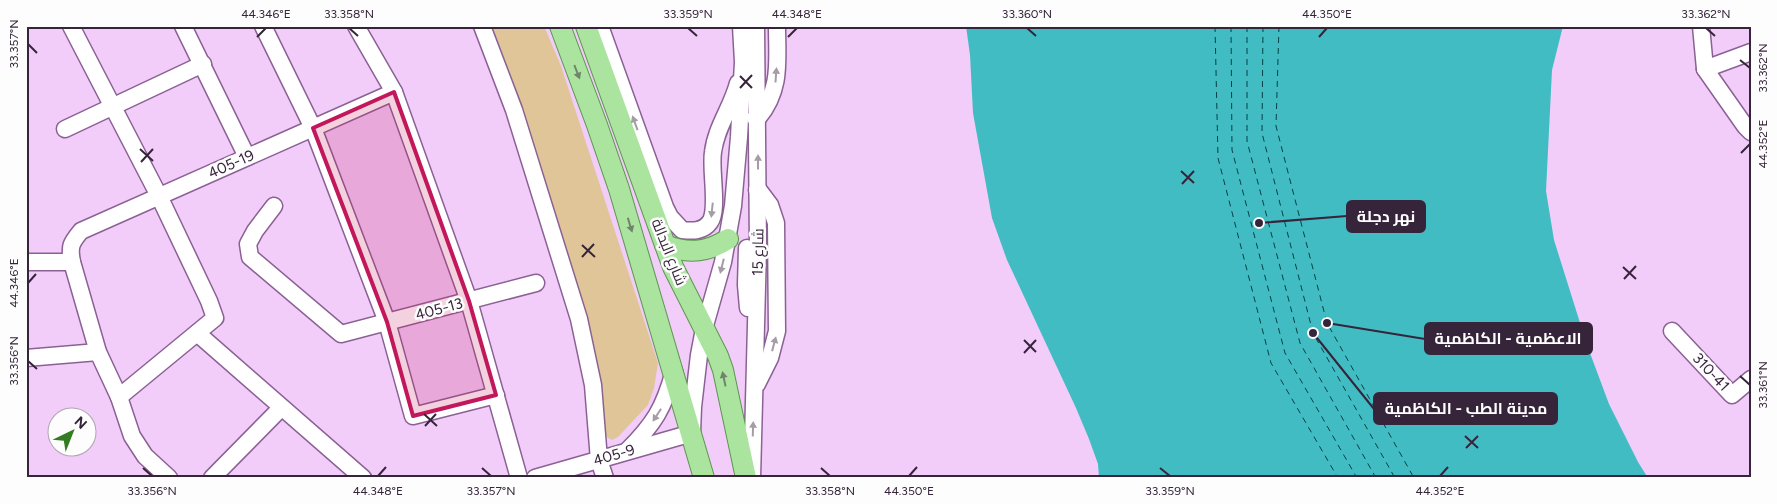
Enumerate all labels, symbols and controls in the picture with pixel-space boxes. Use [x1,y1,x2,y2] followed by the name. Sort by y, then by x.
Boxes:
[241,7,291,21] text: 44.346°E
[324,7,374,21] text: 33.358°N
[663,7,713,21] text: 33.359°N
[772,7,822,21] text: 44.348°E
[1002,7,1052,21] text: 33.360°N
[1302,7,1352,21] text: 44.350°E
[1681,7,1731,21] text: 33.362°N
[7,19,21,69] text: 33.357°N
[1756,43,1770,93] text: 33.362°N
[573,65,581,80] one-way arrow
[773,66,781,82] one-way arrow
[631,115,638,130] one-way arrow
[1756,119,1770,169] text: 44.352°E
[205,146,257,182] street label: 405-19
[754,153,762,169] one-way arrow
[1347,201,1425,232] callout: نهر دجلة
[708,202,716,218] one-way arrow
[1357,207,1415,226] text: نهر دجلة
[646,216,690,289] street label: شارع البدالة
[627,218,635,233] one-way arrow
[749,228,769,276] street label: شارع 15
[7,258,21,308] text: 44.346°E
[718,258,726,273] one-way arrow
[413,294,465,324] street label: 405-13
[1425,323,1592,354] callout: الاعظمية - الكاظمية
[1435,329,1581,348] text: الاعظمية - الكاظمية
[7,336,21,386] text: 33.356°N
[770,337,778,352] one-way arrow
[1689,349,1733,395] street label: 310-41
[1756,361,1770,409] text: 33.361°N
[720,370,728,386] one-way arrow
[1374,393,1557,424] callout: مدينة الطب - الكاظمية
[1385,399,1547,418] text: مدينة الطب - الكاظمية
[48,406,98,456] north arrow
[652,408,662,421] one-way arrow
[71,413,90,433] text: N
[749,421,757,437] one-way arrow
[591,441,637,469] street label: 405-9
[127,484,177,498] text: 33.356°N
[353,484,403,498] text: 44.348°E
[466,484,516,498] text: 33.357°N
[805,484,855,498] text: 33.358°N
[884,484,934,498] text: 44.350°E
[1145,484,1195,498] text: 33.359°N
[1415,484,1465,498] text: 44.352°E

